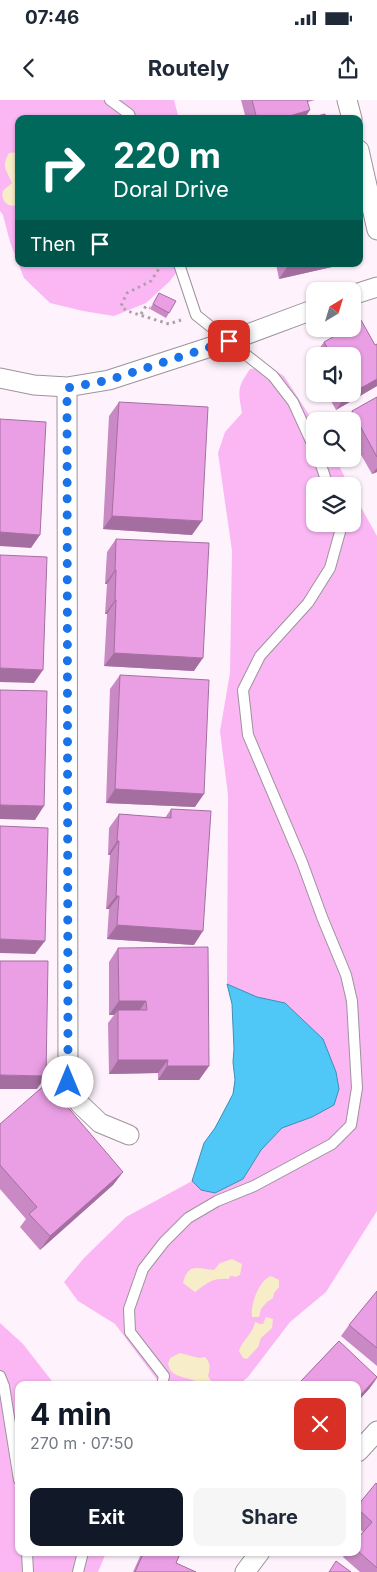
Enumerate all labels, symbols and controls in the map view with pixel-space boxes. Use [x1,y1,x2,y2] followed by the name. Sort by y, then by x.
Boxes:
[25,6,79,29] text: 07:46
[15,54,43,82] icon: back
[334,54,362,82] icon: share
[148,55,229,81] text: Routely
[113,134,221,176] text: 220 m
[30,135,95,200] icon: right
[113,176,229,202] text: Doral Drive
[86,230,114,258] icon: arrive
[30,233,76,256] text: Then
[306,282,361,338] north arrow
[306,282,361,532] map controls
[208,320,250,362] pin
[215,327,243,355] icon: arrive
[306,347,361,402] button: sound
[306,412,361,467] button: search
[306,477,361,532] button: layers
[41,1055,93,1107] position arrow
[30,1396,112,1432] text: 4 min
[294,1398,346,1450] button: close
[30,1433,134,1453] text: 270 m · 07:50
[30,1488,183,1546] button: Exit
[193,1488,346,1546] button: Share

